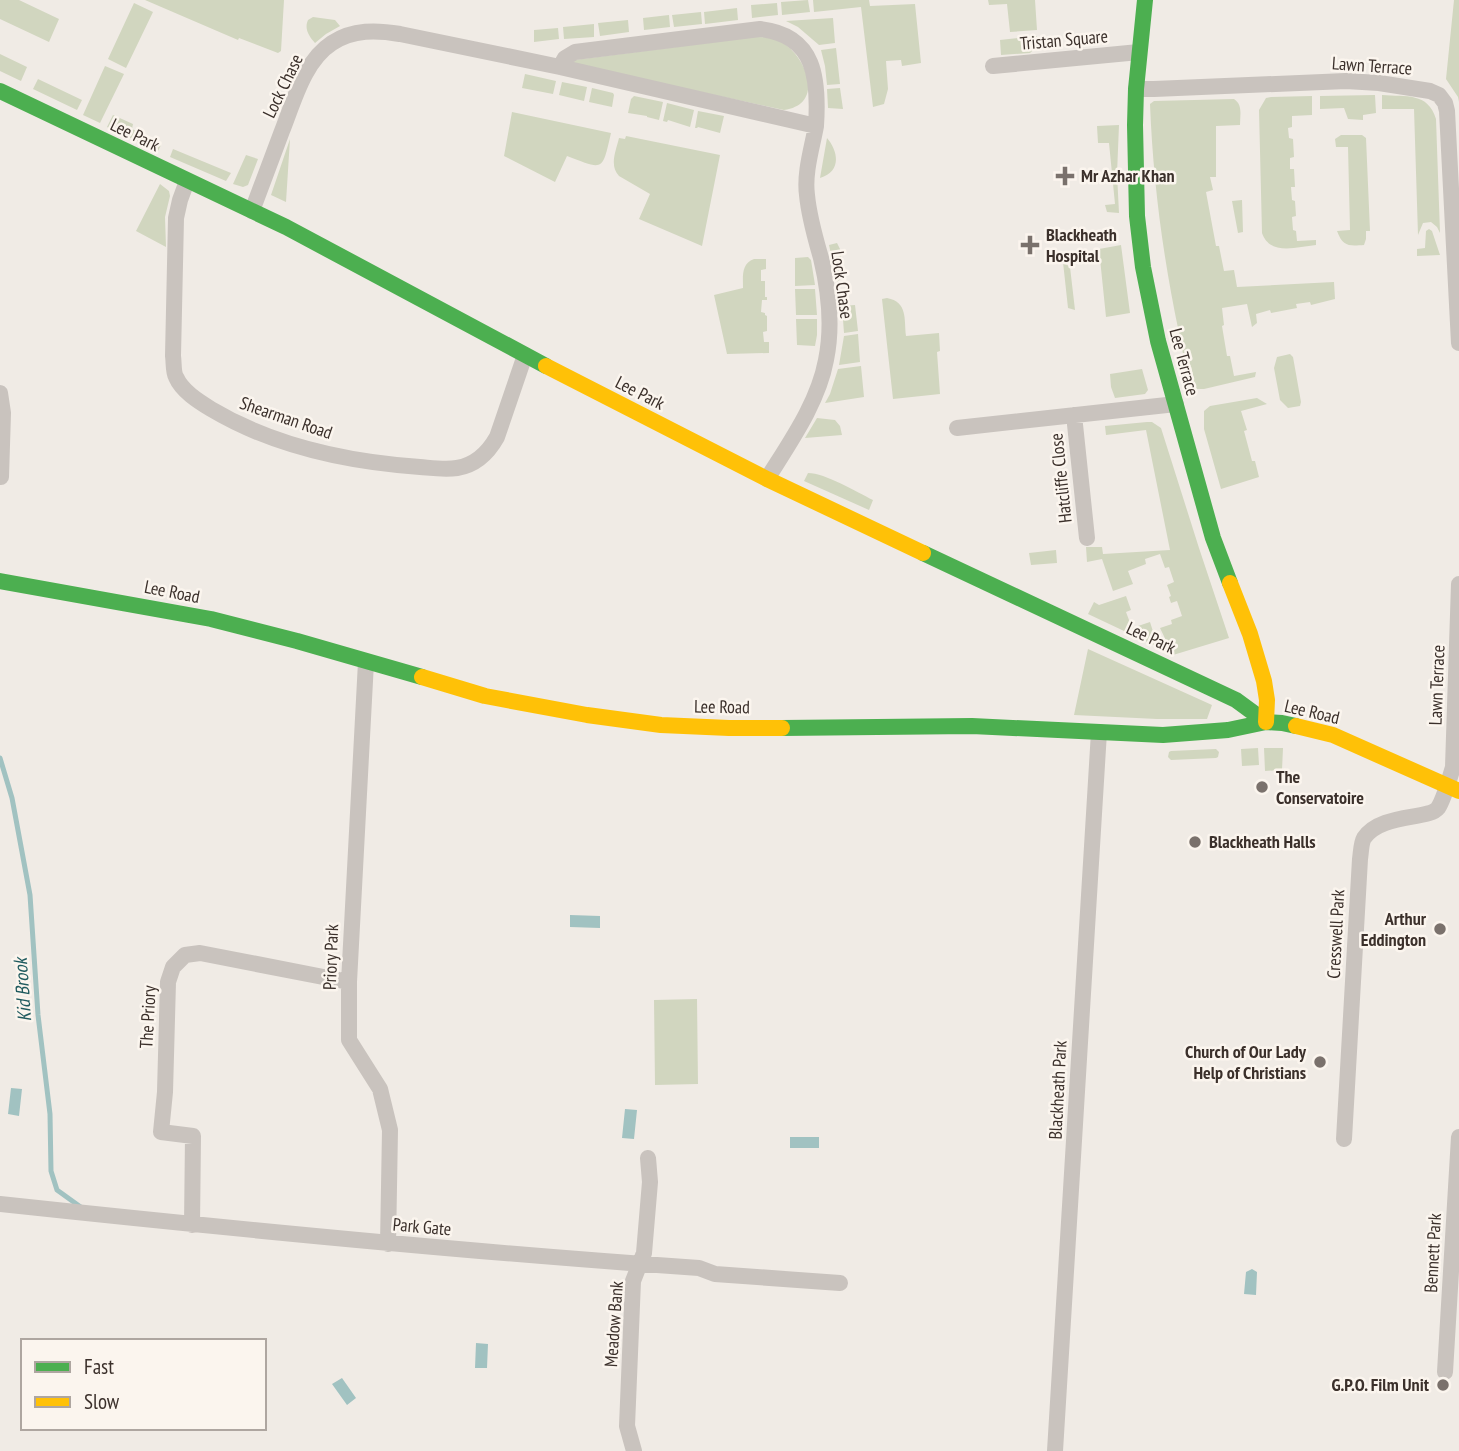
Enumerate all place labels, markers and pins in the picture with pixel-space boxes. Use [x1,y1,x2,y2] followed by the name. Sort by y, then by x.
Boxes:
[1081,164,1175,187] place label: Mr Azhar Khan
[1055,166,1075,186] marker: Mr Azhar Khan
[1046,223,1117,267] place label: Blackheath Hospital
[1020,235,1040,255] marker: Blackheath Hospital
[1276,765,1364,809] place label: The Conservatoire
[1254,779,1270,795] marker: The Conservatoire
[1209,830,1316,853] place label: Blackheath Halls
[1187,834,1203,850] marker: Blackheath Halls
[1361,907,1427,951] place label: Arthur Eddington
[1432,921,1448,937] marker: Arthur Eddington
[1185,1040,1307,1084] place label: Church of Our Lady Help of Christians
[1312,1054,1328,1070] marker: Church of Our Lady Help of Christians
[1332,1373,1430,1396] place label: G.P.O. Film Unit
[1435,1377,1451,1393] marker: G.P.O. Film Unit

